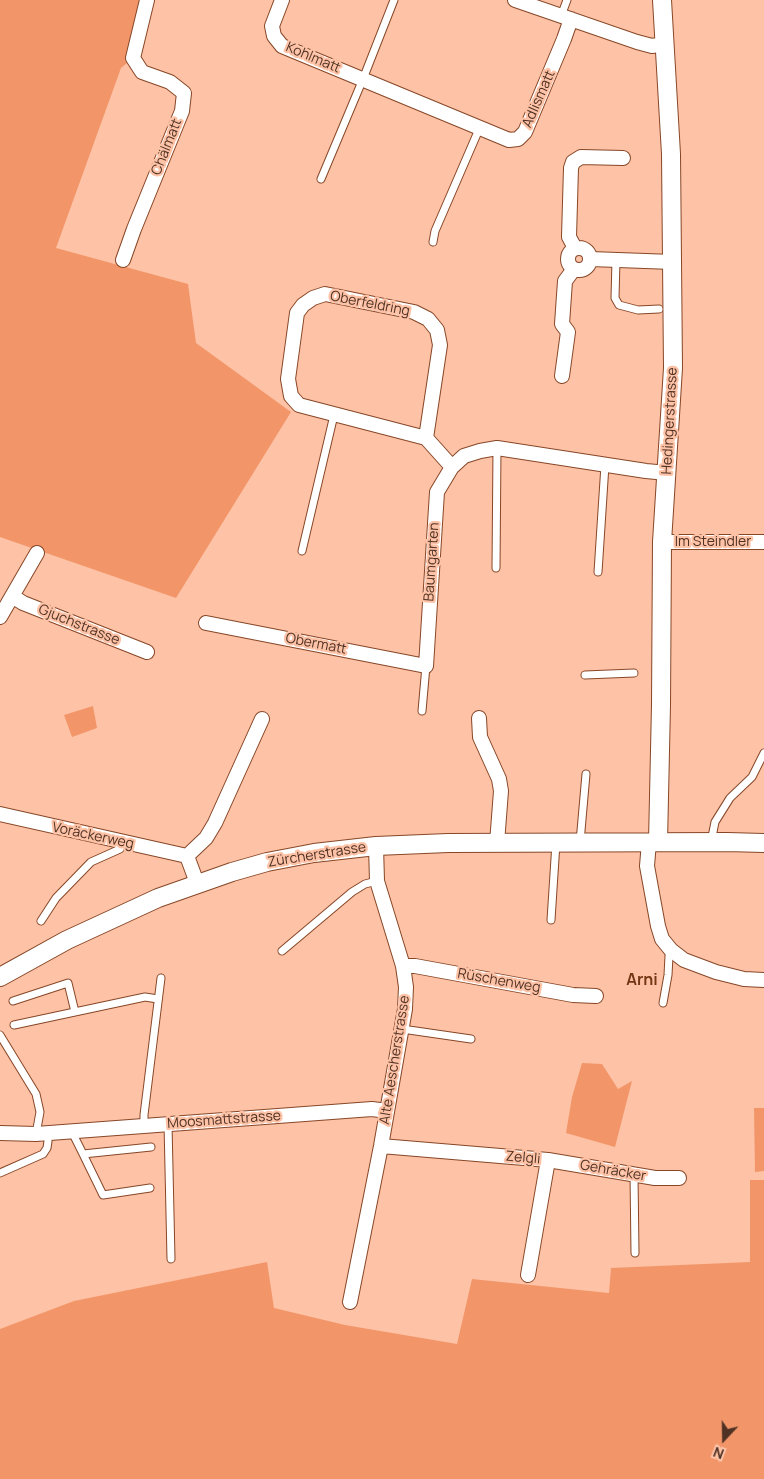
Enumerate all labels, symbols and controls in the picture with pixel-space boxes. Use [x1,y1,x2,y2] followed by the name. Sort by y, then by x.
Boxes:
[283,39,343,77] street label: Kohlmatt
[519,68,559,130] street label: Adlismatt
[148,116,186,178] street label: Chälmatt
[329,288,411,320] street label: Oberfeldring
[659,367,681,475] street label: Hedingerstrasse
[421,522,443,602] street label: Baumgarten
[675,534,751,550] street label: Im Steindler
[36,601,122,649] street label: Gjuchstrasse
[284,630,348,658] street label: Obermatt
[51,819,135,853] street label: Voräckerweg
[267,839,367,871] street label: Zürcherstrasse
[456,965,542,997] street label: Rüschenweg
[626,971,658,991] district label: Arni
[377,994,413,1126] street label: Alte Aescherstrasse
[167,1108,281,1132] street label: Moosmattstrasse
[505,1148,541,1168] street label: Zelgli
[579,1157,647,1185] street label: Gehräcker
[699,1414,749,1464] north arrow
[710,1443,727,1464] text: N

